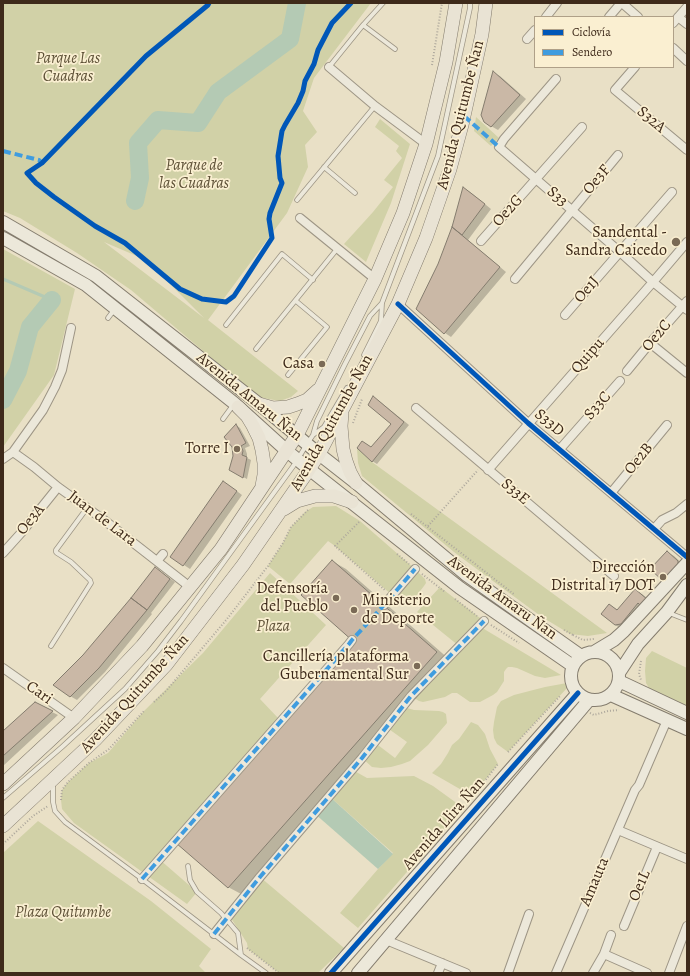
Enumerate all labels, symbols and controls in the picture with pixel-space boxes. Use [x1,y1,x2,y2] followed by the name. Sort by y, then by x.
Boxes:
[534,16,674,68] legend
[572,24,611,40] text: Ciclovía
[433,38,489,192] street label: Avenida Quitumbe Ñan
[572,44,612,60] text: Sendero
[36,49,100,87] park label: Parque Las Cuadras
[633,102,669,138] street label: S32A
[159,156,229,194] park label: Parque de las Cuadras
[579,161,615,199] street label: Oe3F
[542,183,572,211] street label: S33
[489,191,527,231] street label: Oe2G
[565,223,667,261] place label: Sandental - Sandra Caicedo
[670,236,682,248] marker: Sandental - Sandra Caicedo
[570,273,604,307] street label: Oe1J
[638,316,676,356] street label: Oe2C
[567,334,609,378] street label: Quipu
[192,348,306,446] street label: Avenida Amaru Ñan
[287,351,377,495] street label: Avenida Quitumbe Ñan
[283,354,314,374] place label: Casa
[317,359,327,369] marker: Casa
[580,388,616,424] street label: S33C
[530,405,568,441] street label: S33D
[185,439,229,459] place label: Torre I
[620,439,658,479] street label: Oe2B
[232,444,242,454] marker: Torre I
[497,475,533,509] street label: S33E
[64,487,140,551] street label: Juan de Lara
[13,501,49,539] street label: Oe3A
[443,552,561,644] street label: Avenida Amaru Ñan
[551,558,655,596] place label: Dirección Distrital 17 DOT
[658,572,668,582] marker: Dirección Distrital 17 DOT
[256,579,328,617] place label: Defensoría del Pueblo
[362,591,434,629] place label: Ministerio de Deporte
[331,593,341,603] marker: Defensoría del Pueblo
[349,605,359,615] marker: Ministerio de Deporte
[256,617,290,637] park label: Plaza
[77,631,193,757] street label: Avenida Quitumbe Ñan
[263,647,409,685] place label: Cancillería plataforma Gubernamental Sur
[412,661,422,671] marker: Cancillería plataforma Gubernamental Sur
[22,677,56,709] street label: Cari
[399,774,489,874] street label: Avenida Llira Ñan
[576,855,614,909] street label: Amauta
[625,868,655,904] street label: Oe1L
[15,903,111,923] park label: Plaza Quitumbe

